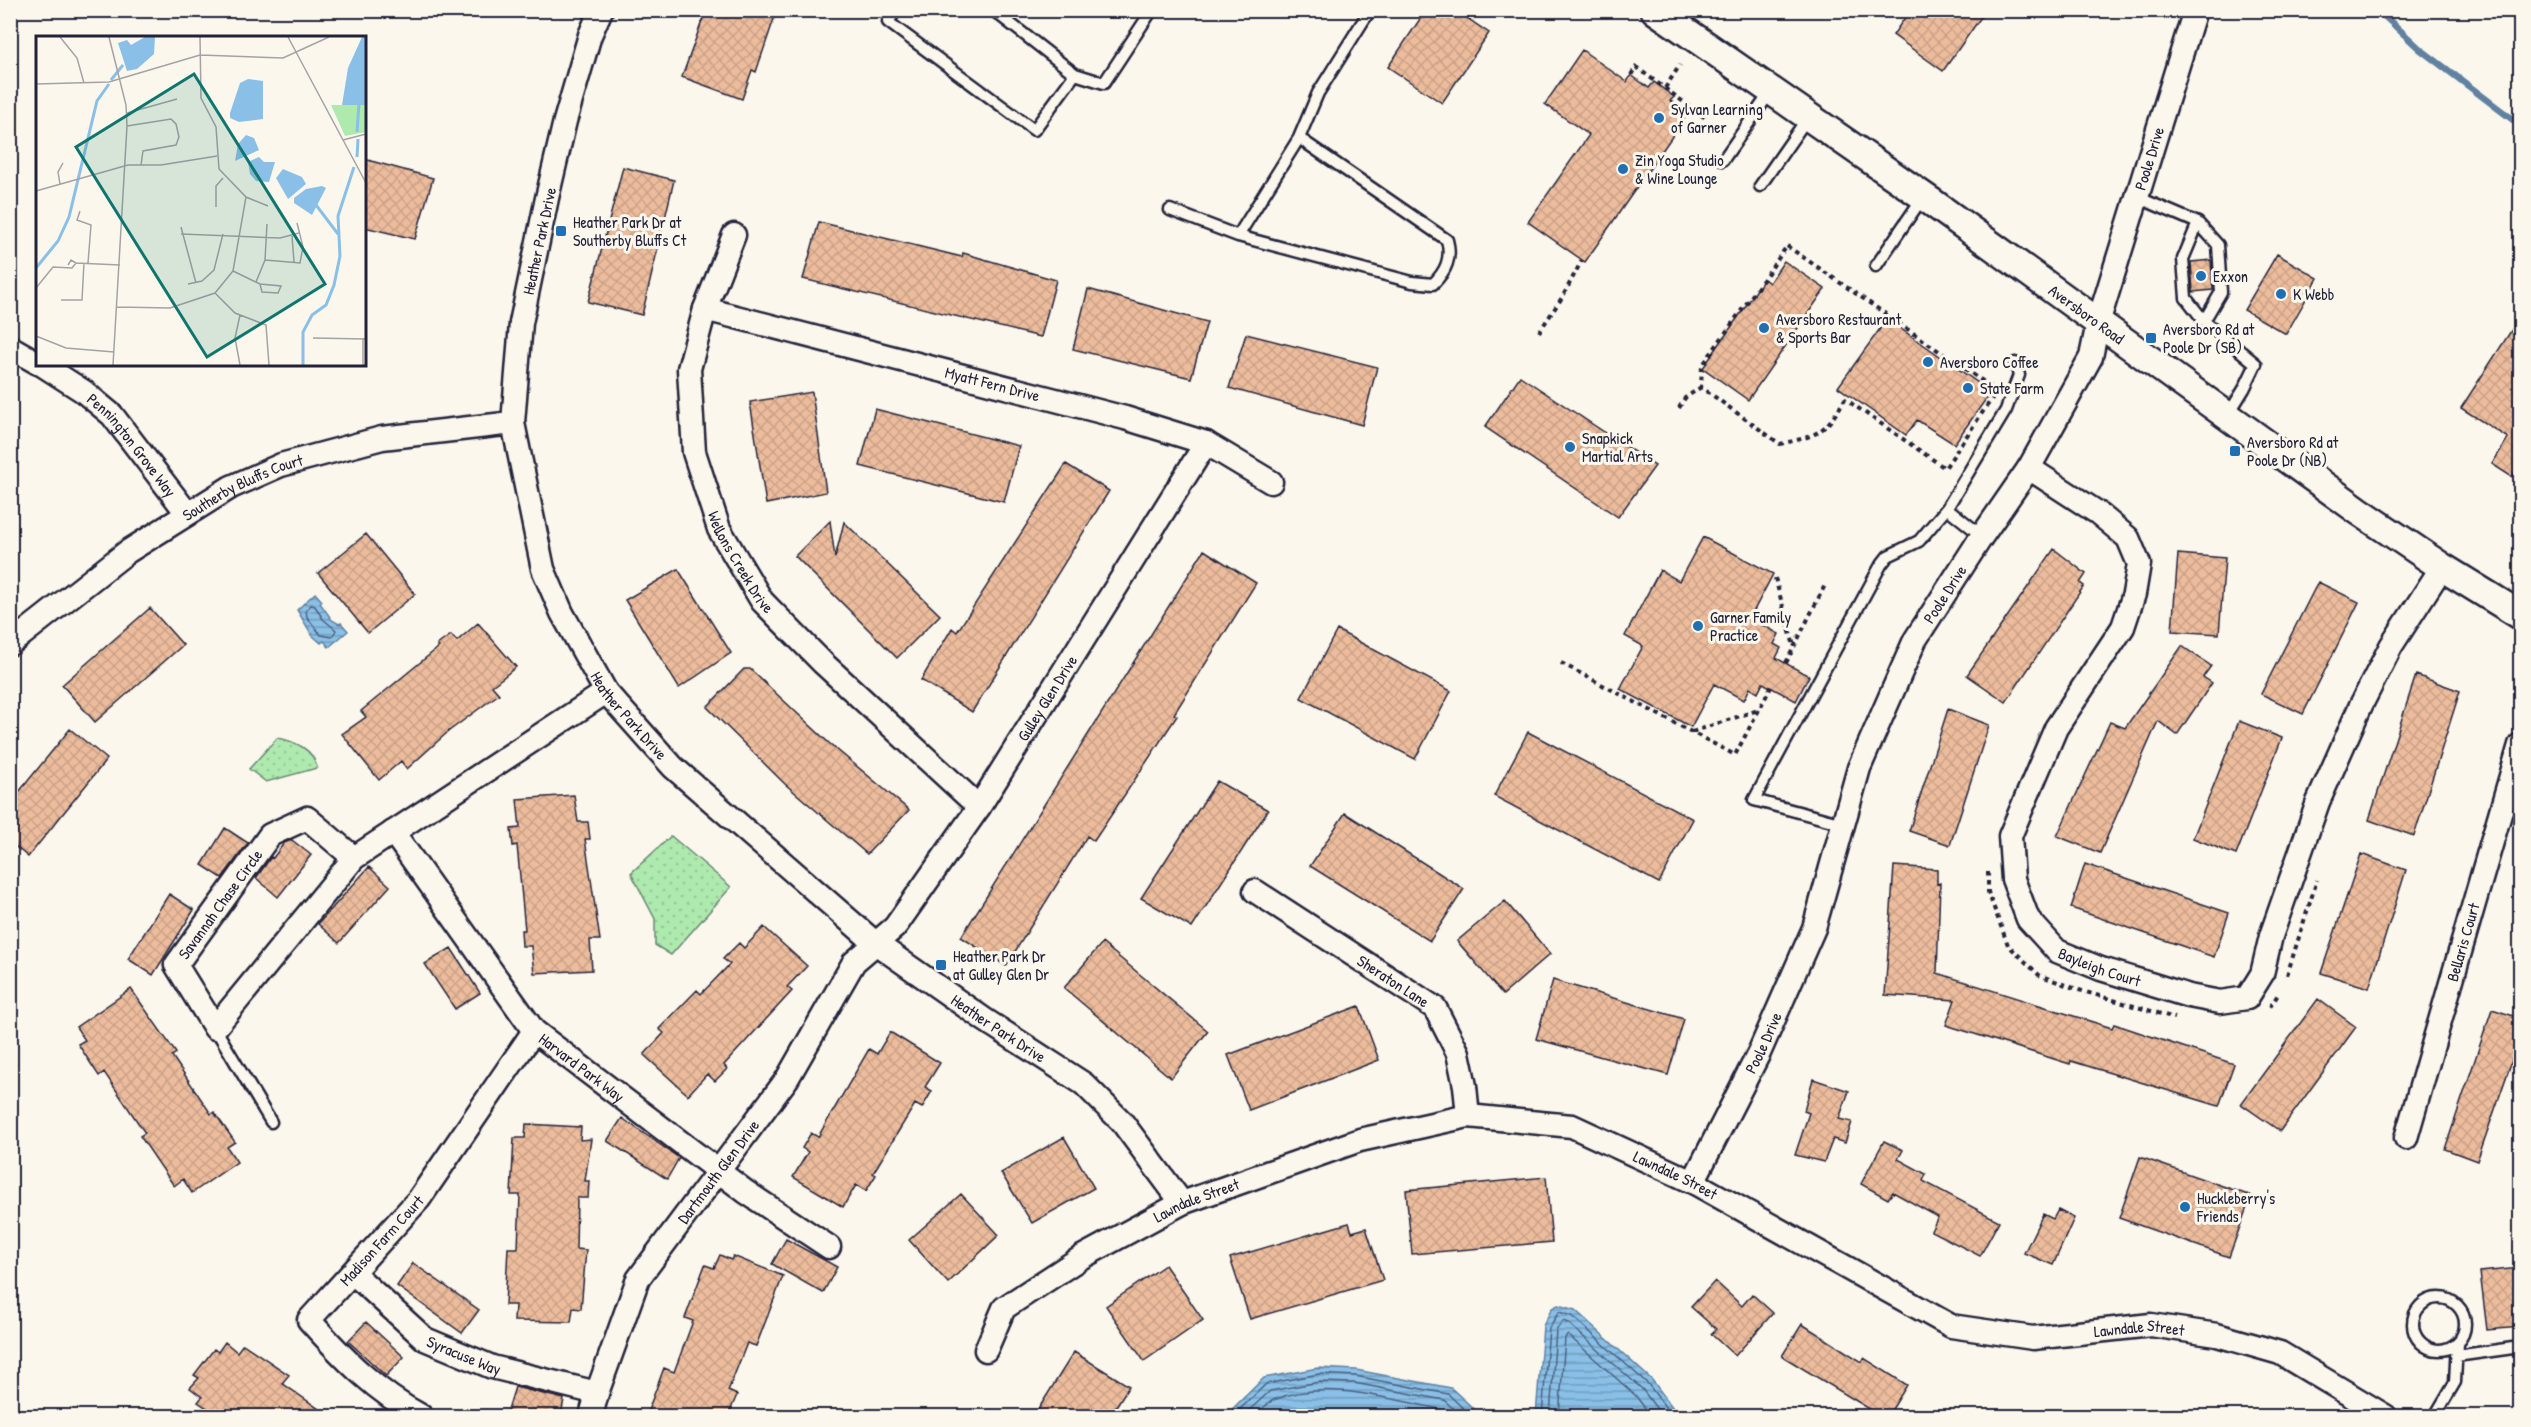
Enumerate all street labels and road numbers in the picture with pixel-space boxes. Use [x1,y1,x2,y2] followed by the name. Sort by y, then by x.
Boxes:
[2129,123,2169,193] street label: Poole Drive
[517,185,561,297] street label: Heather Park Drive
[2044,279,2129,349] street label: Aversboro Road
[943,361,1043,407] street label: Myatt Fern Drive
[83,388,182,501] street label: Pennington Grove Way
[178,449,306,526] street label: Southerby Bluffs Court
[703,508,779,618] street label: Wellons Creek Drive
[1918,560,1972,627] street label: Poole Drive
[1012,650,1082,745] street label: Gulley Glen Drive
[586,667,673,765] street label: Heather Park Drive
[173,844,268,963] street label: Savannah Chase Circle
[2441,900,2485,984] street label: Bellaris Court
[2055,942,2144,992] street label: Bayleigh Court
[1353,949,1434,1013] street label: Sheraton Lane
[947,989,1051,1068] street label: Heather Park Drive
[1739,1008,1787,1077] street label: Poole Drive
[535,1028,629,1107] street label: Harvard Park Way
[672,1114,765,1228] street label: Dartmouth Glen Drive
[1630,1145,1722,1205] street label: Lawndale Street
[1149,1172,1243,1227] street label: Lawndale Street
[334,1190,429,1290] street label: Madison Farm Court
[2093,1314,2186,1342] street label: Lawndale Street
[424,1330,503,1380] street label: Syracuse Way

